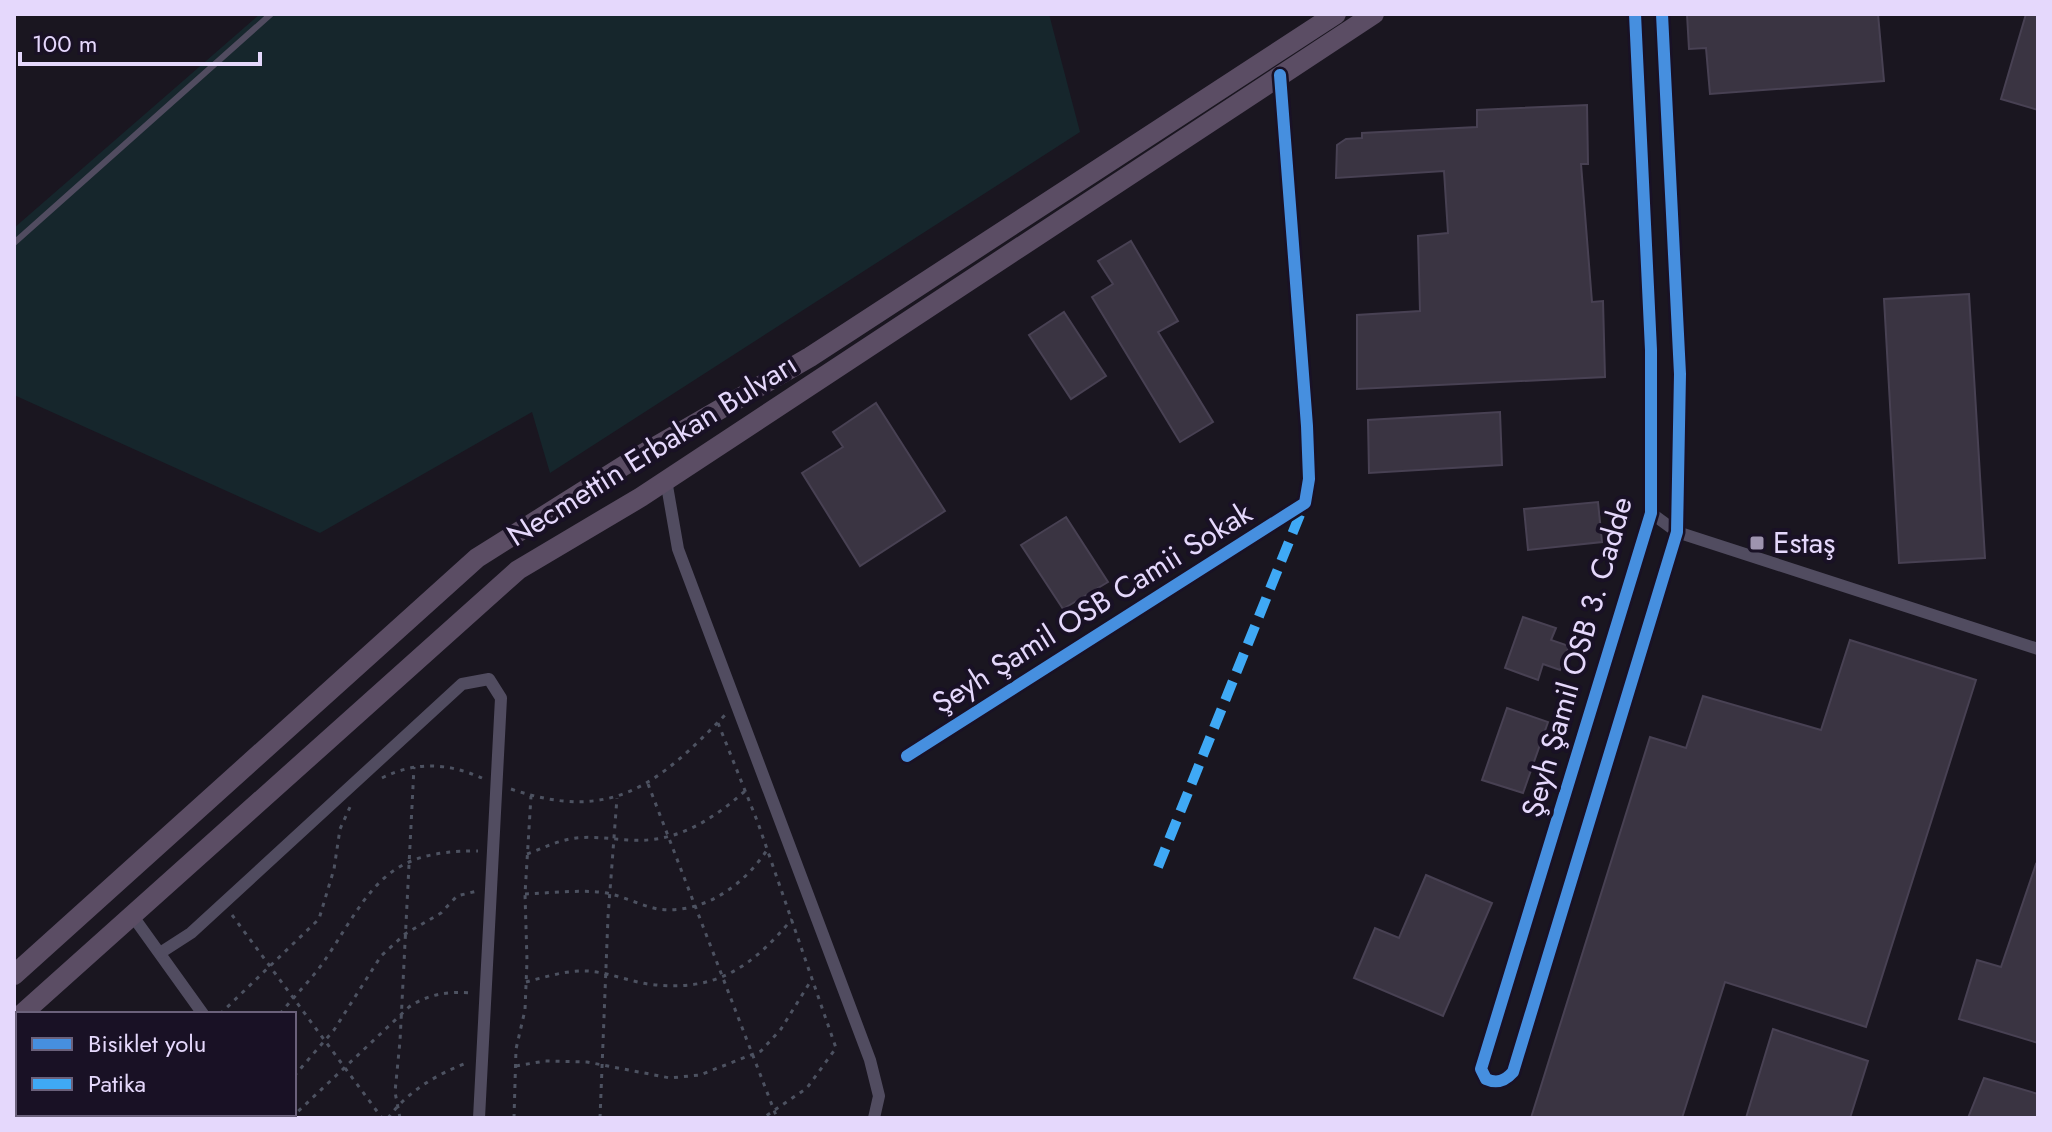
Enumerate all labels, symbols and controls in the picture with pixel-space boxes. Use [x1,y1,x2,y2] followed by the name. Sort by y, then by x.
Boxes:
[20,16,260,66] scale bar
[32,26,98,61] text: 100 m
[498,343,805,556] street label: Necmettin Erbakan Bulvarı
[924,491,1261,724] street label: Şeyh Şamil OSB Camii Sokak
[1510,491,1643,822] street label: Şeyh Şamil OSB 3. Cadde
[1773,521,1835,564] place label: Estaş
[1748,534,1766,552] marker: Estaş
[16,1012,296,1116] legend
[88,1026,206,1061] text: Bisiklet yolu
[88,1066,146,1101] text: Patika

